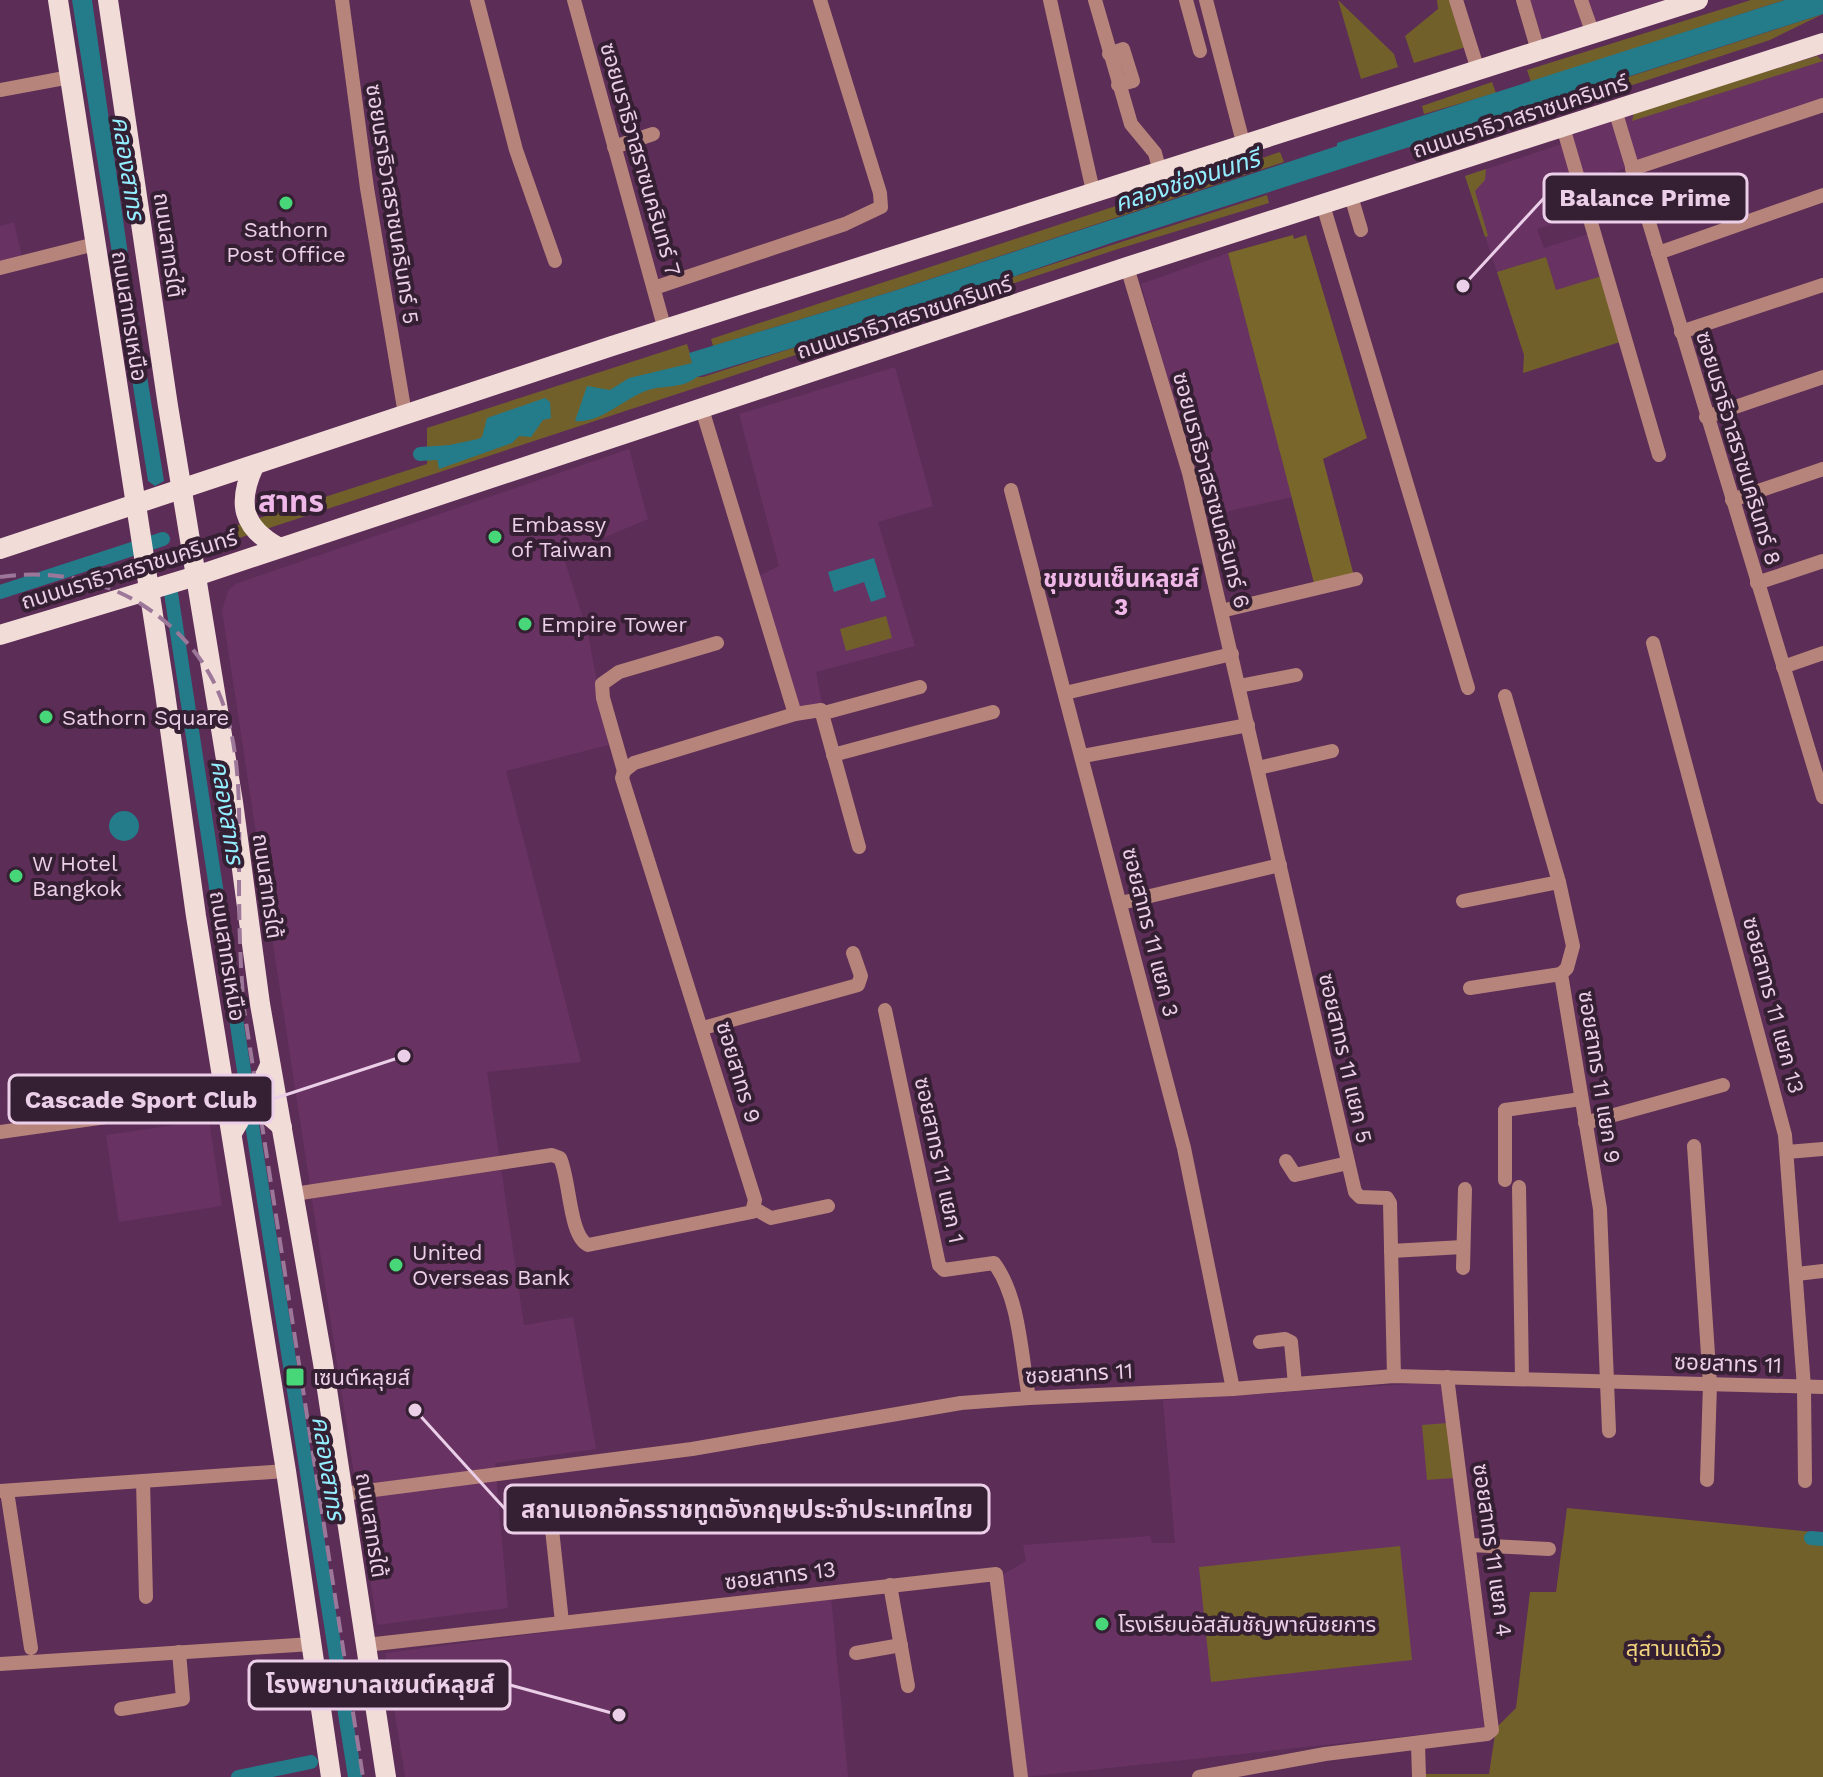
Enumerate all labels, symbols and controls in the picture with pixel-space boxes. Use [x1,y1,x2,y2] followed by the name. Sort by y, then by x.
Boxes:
[595,40,686,279] street label: ซอยนราธิวาสราชนครินทร์ 7
[1409,70,1632,163] street label: ถนนนราธิวาสราชนครินทร์
[361,82,424,326] street label: ซอยนราธิวาสราชนครินทร์ 5
[106,114,150,224] water label: คลองสาทร
[1111,143,1267,218] water label: คลองช่องนนทรี
[1544,174,1747,222] callout: Balance Prime
[1559,184,1731,212] text: Balance Prime
[149,191,188,299] street label: ถนนสาทรใต้
[277,194,295,212] marker: Sathorn Post Office
[226,217,346,267] place label: Sathorn Post Office
[107,249,152,383] street label: ถนนสาทรเหนือ
[793,271,1016,364] street label: ถนนนราธิวาสราชนครินทร์
[1691,328,1786,568] street label: ซอยนราธิวาสราชนครินทร์ 8
[1168,369,1255,611] street label: ซอยนราธิวาสราชนครินทร์ 6
[258,484,324,519] district label: สาทร
[511,512,612,562] place label: Embassy of Taiwan
[18,524,241,614] street label: ถนนนราธิวาสราชนครินทร์
[486,528,504,546] marker: Embassy of Taiwan
[1043,565,1199,621] district label: ชุมชนเซ็นหลุยส์ 3
[541,612,687,637] place label: Empire Tower
[516,615,534,633] marker: Empire Tower
[62,705,229,730] place label: Sathorn Square
[37,708,55,726] marker: Sathorn Square
[205,758,249,868] water label: คลองสาทร
[248,832,287,940] street label: ถนนสาทรใต้
[1117,845,1184,1019] street label: ซอยสาทร 11 แยก 3
[32,851,122,901] place label: W Hotel Bangkok
[7,867,25,885] marker: W Hotel Bangkok
[205,889,250,1023] street label: ถนนสาทรเหนือ
[1738,914,1809,1096] street label: ซอยสาทร 11 แยก 13
[1314,971,1377,1146] street label: ซอยสาทร 11 แยก 5
[1574,989,1625,1165] street label: ซอยสาทร 11 แยก 9
[711,1018,766,1126] street label: ซอยสาทร 9
[9,1075,273,1123] callout: Cascade Sport Club
[910,1075,969,1245] street label: ซอยสาทร 11 แยก 1
[25,1086,257,1114] text: Cascade Sport Club
[412,1240,570,1290] place label: United Overseas Bank
[387,1256,405,1274] marker: United Overseas Bank
[1674,1349,1782,1378] street label: ซอยสาทร 11
[1025,1358,1134,1389] street label: ซอยสาทร 11
[313,1365,410,1391] place label: เซนต์หลุยส์
[284,1366,306,1388] marker: เซนต์หลุยส์
[306,1414,350,1524] water label: คลองสาทร
[1468,1462,1517,1638] street label: ซอยสาทร 11 แยก 4
[351,1471,392,1579] street label: ถนนสาทรใต้
[505,1485,989,1533] callout: สถานเอกอัครราชทูตอังกฤษประจำประเทศไทย
[521,1496,973,1525] text: สถานเอกอัครราชทูตอังกฤษประจำประเทศไทย
[723,1556,837,1595] street label: ซอยสาทร 13
[1118,1612,1376,1637] place label: โรงเรียนอัสสัมชัญพาณิชยการ
[1093,1615,1111,1633] marker: โรงเรียนอัสสัมชัญพาณิชยการ
[1626,1634,1722,1662] park label: สุสานแต้จิ๋ว
[249,1661,510,1709] callout: โรงพยาบาลเซนต์หลุยส์
[265,1671,495,1700] text: โรงพยาบาลเซนต์หลุยส์

